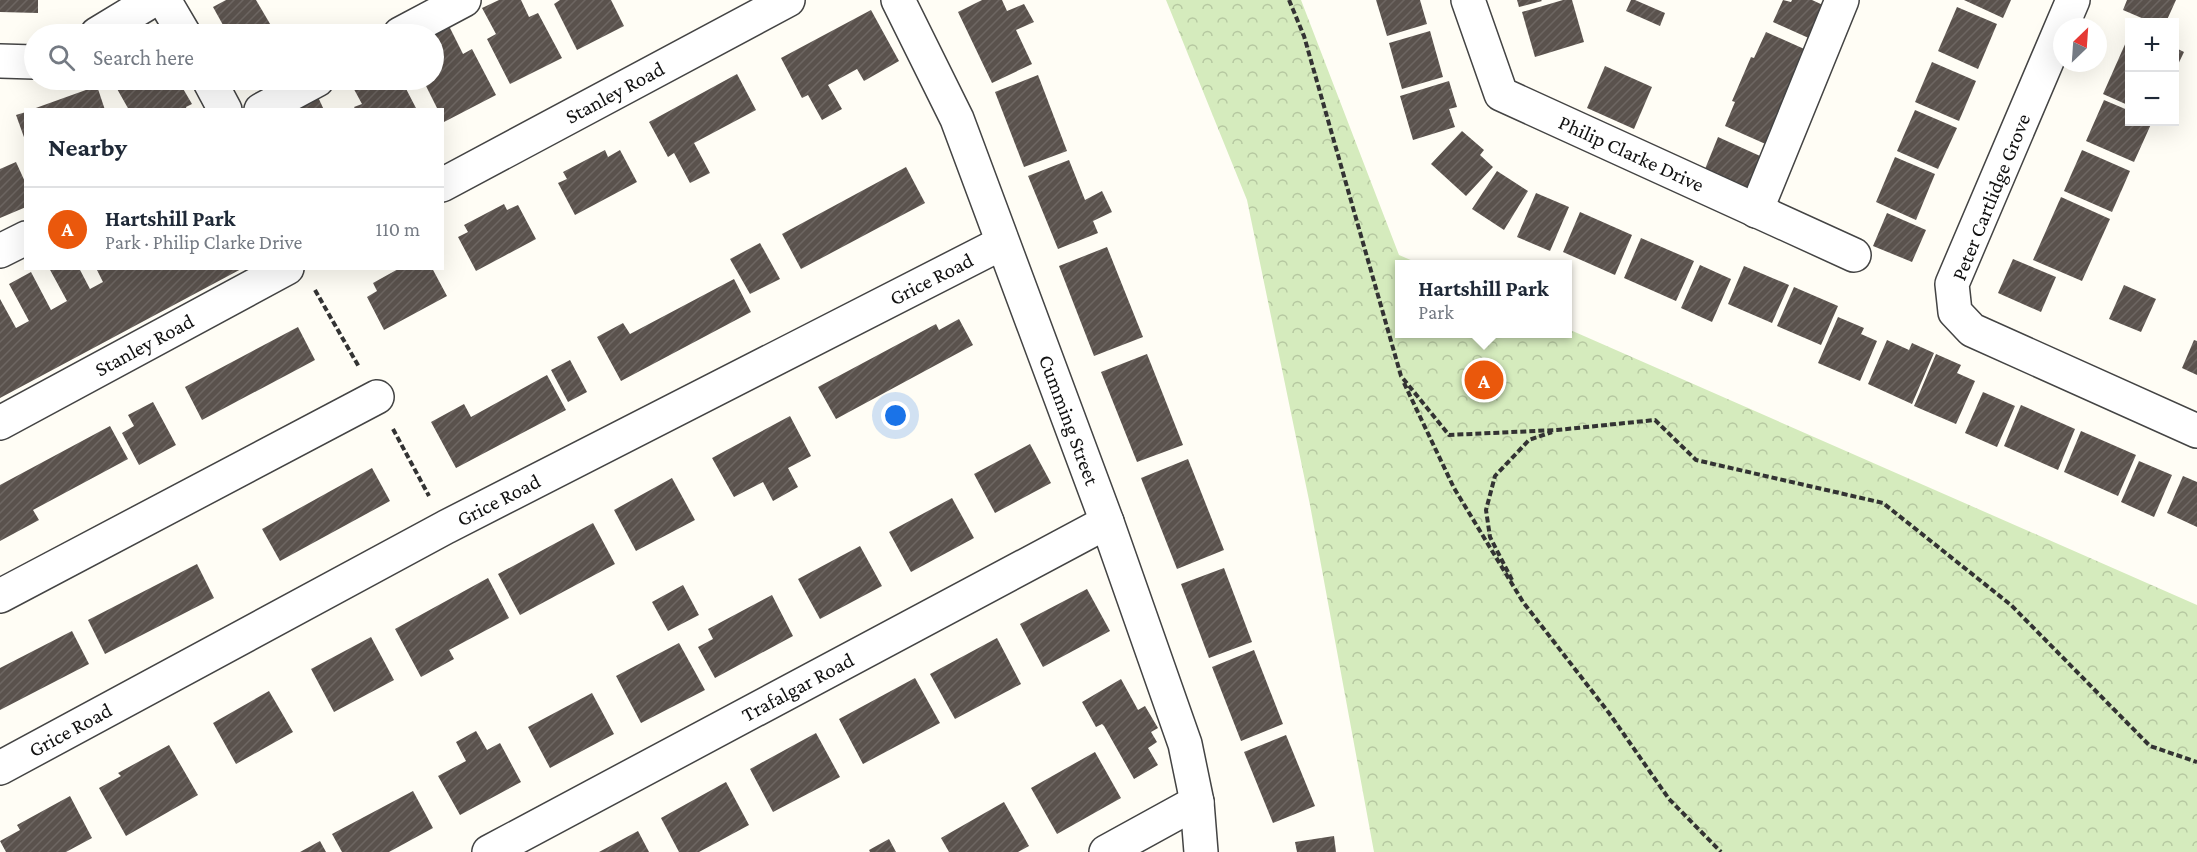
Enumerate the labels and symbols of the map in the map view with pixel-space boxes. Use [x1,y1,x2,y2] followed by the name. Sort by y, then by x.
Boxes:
[2053,18,2107,72] north arrow
[561,56,668,129] street label: Stanley Road
[1555,110,1708,197] street label: Philip Clarke Drive
[1947,110,2035,284] street label: Peter Cartlidge Grove
[886,248,977,310] street label: Grice Road
[91,309,198,381] street label: Stanley Road
[1034,351,1105,490] street label: Cumming Street
[1464,358,1504,403] pin: A
[881,401,910,430] your location
[453,469,544,531] street label: Grice Road
[738,647,858,727] street label: Trafalgar Road
[25,698,116,762] street label: Grice Road

